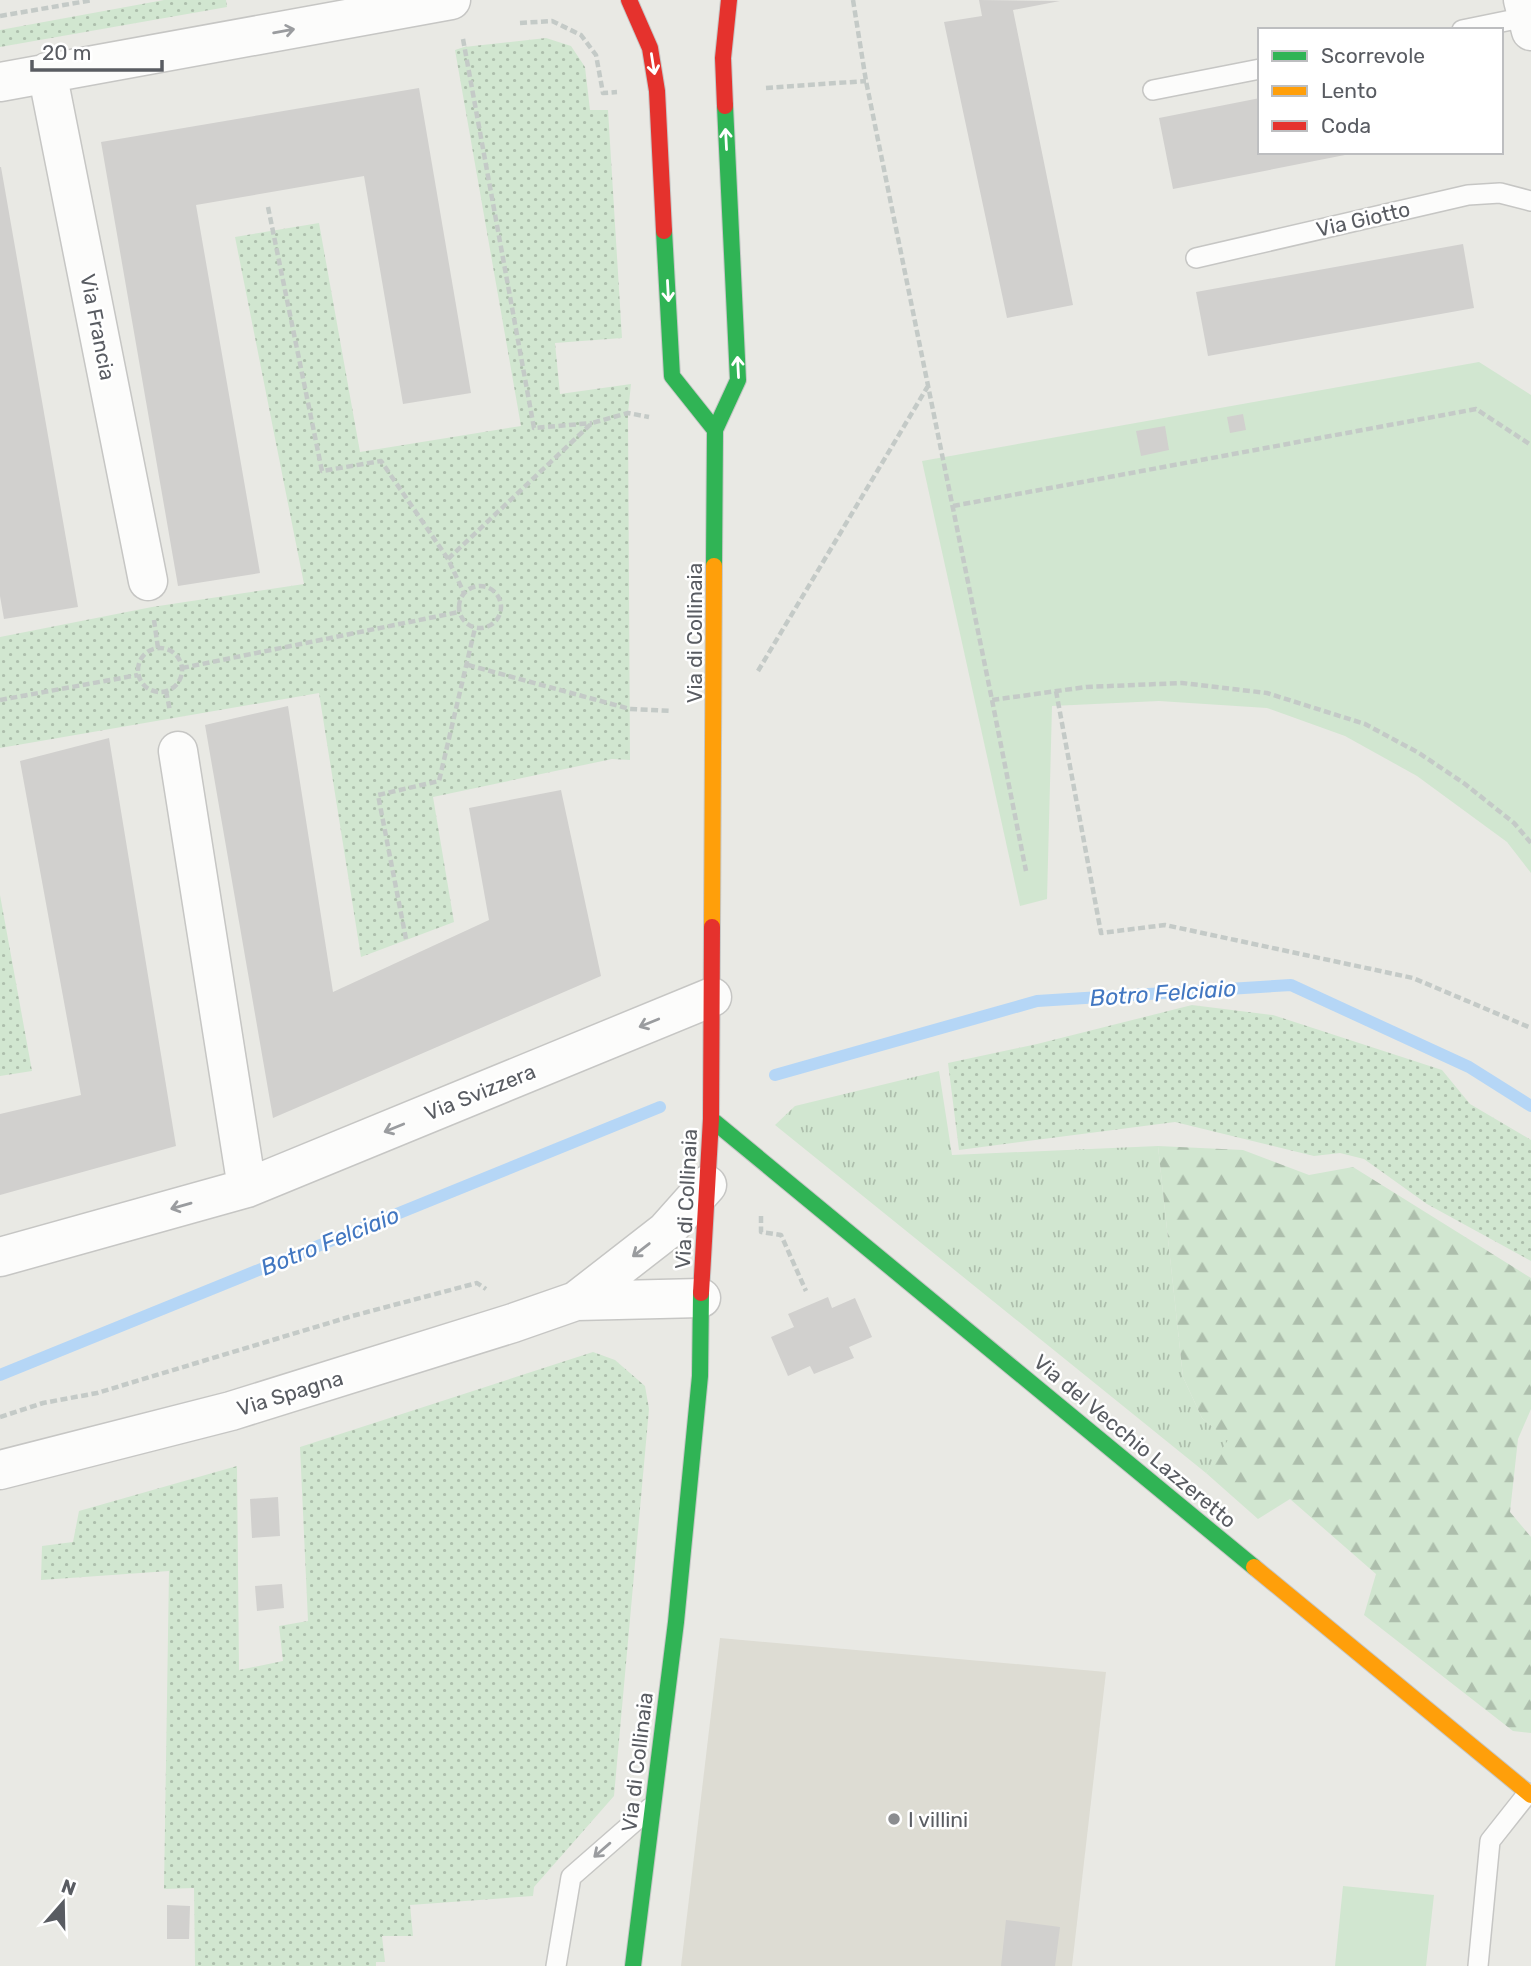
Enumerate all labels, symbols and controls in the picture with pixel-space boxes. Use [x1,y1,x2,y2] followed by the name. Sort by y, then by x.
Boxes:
[272,23,295,37] one-way arrow
[32,28,161,72] scale bar
[1258,28,1503,154] legend
[42,40,91,65] text: 20 m
[1321,43,1425,68] text: Scorrevole
[647,52,660,75] one-way arrow
[1321,78,1377,103] text: Lento
[1321,113,1371,138] text: Coda
[720,128,733,151] one-way arrow
[1314,196,1412,242] street label: Via Giotto
[75,272,121,382] street label: Via Francia
[661,279,674,302] one-way arrow
[731,355,744,378] one-way arrow
[682,563,707,703] street label: Via di Collinaia
[1089,974,1237,1012] water label: Botro Felciaio
[639,1017,661,1030] one-way arrow
[421,1058,539,1126] street label: Via Svizzera
[383,1122,405,1135] one-way arrow
[670,1128,702,1270] street label: Via di Collinaia
[257,1200,403,1282] water label: Botro Felciaio
[170,1201,192,1214] one-way arrow
[632,1242,651,1257] one-way arrow
[1029,1349,1241,1533] street label: Via del Vecchio Lazzeretto
[234,1365,346,1421] street label: Via Spagna
[616,1691,658,1833] street label: Via di Collinaia
[908,1807,968,1832] place label: I villini
[886,1811,902,1827] marker: I villini
[593,1841,611,1857] one-way arrow
[28,1868,98,1938] north arrow
[58,1874,79,1901] text: N

